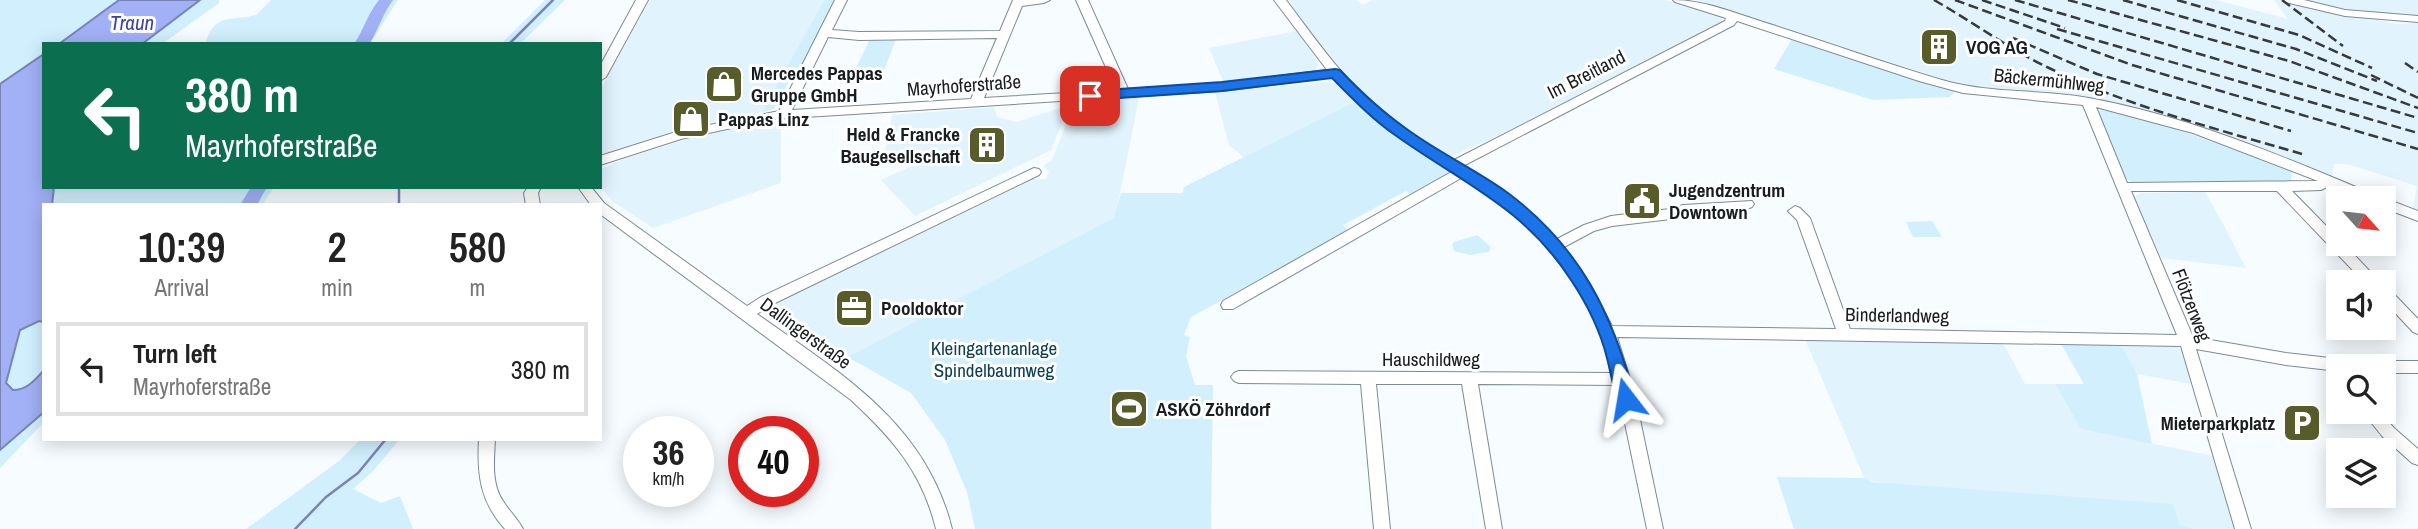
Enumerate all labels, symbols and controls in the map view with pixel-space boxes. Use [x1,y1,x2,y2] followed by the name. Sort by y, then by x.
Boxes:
[110,8,154,37] water label: Traun
[1918,26,1960,68] building icon: VOG AG
[1966,34,2028,60] place label: VOG AG
[1543,43,1629,105] street label: Im Breitland
[751,60,883,108] place label: Mercedes Pappas Gruppe GmbH
[185,61,299,127] text: 380 m
[1993,61,2106,99] street label: Bäckermühlweg
[703,63,745,105] shop icon: Mercedes Pappas Gruppe GmbH
[1060,66,1120,126] pin
[906,68,1022,102] street label: Mayrhoferstraße
[70,70,161,161] icon: left
[1071,77,1109,115] icon: arrive
[670,98,712,140] shop icon: Pappas Linz
[718,106,809,132] place label: Pappas Linz
[841,121,960,169] place label: Held & Francke Baugesellschaft
[185,124,377,167] text: Mayrhoferstraße
[966,124,1008,166] building icon: Held & Francke Baugesellschaft
[1669,177,1785,225] place label: Jugendzentrum Downtown
[1621,180,1663,222] public building icon: Jugendzentrum Downtown
[2326,186,2396,256] north arrow
[2326,186,2396,508] map controls
[138,219,225,275] text: 10:39
[327,219,347,275] text: 2
[449,219,506,275] text: 580
[2166,265,2218,346] street label: Flötzerweg
[2326,270,2396,340] button: sound
[154,272,209,303] text: Arrival
[321,272,353,303] text: min
[470,272,485,303] text: m
[833,287,875,329] office icon: Pooldoktor
[755,291,857,375] street label: Dallingerstraße
[881,295,963,321] place label: Pooldoktor
[1845,301,1950,329] street label: Binderlandweg
[931,335,1057,383] park label: Kleingartenanlage Spindelbaumweg
[133,336,217,371] text: Turn left
[1382,346,1480,372] street label: Hauschildweg
[74,350,112,388] icon: left
[511,352,570,387] text: 380 m
[2326,354,2396,424] button: search
[1589,362,1663,436] position arrow
[133,371,271,402] text: Mayrhoferstraße
[1108,388,1150,430] sports icon: ASKÖ Zöhrdorf
[1156,396,1271,422] place label: ASKÖ Zöhrdorf
[2281,402,2323,444] parking icon: Mieterparkplatz
[2161,410,2275,436] place label: Mieterparkplatz
[728,416,819,507] speed limit sign: 40
[653,429,684,476] text: 36
[2326,438,2396,508] button: layers
[653,466,685,491] text: km/h

